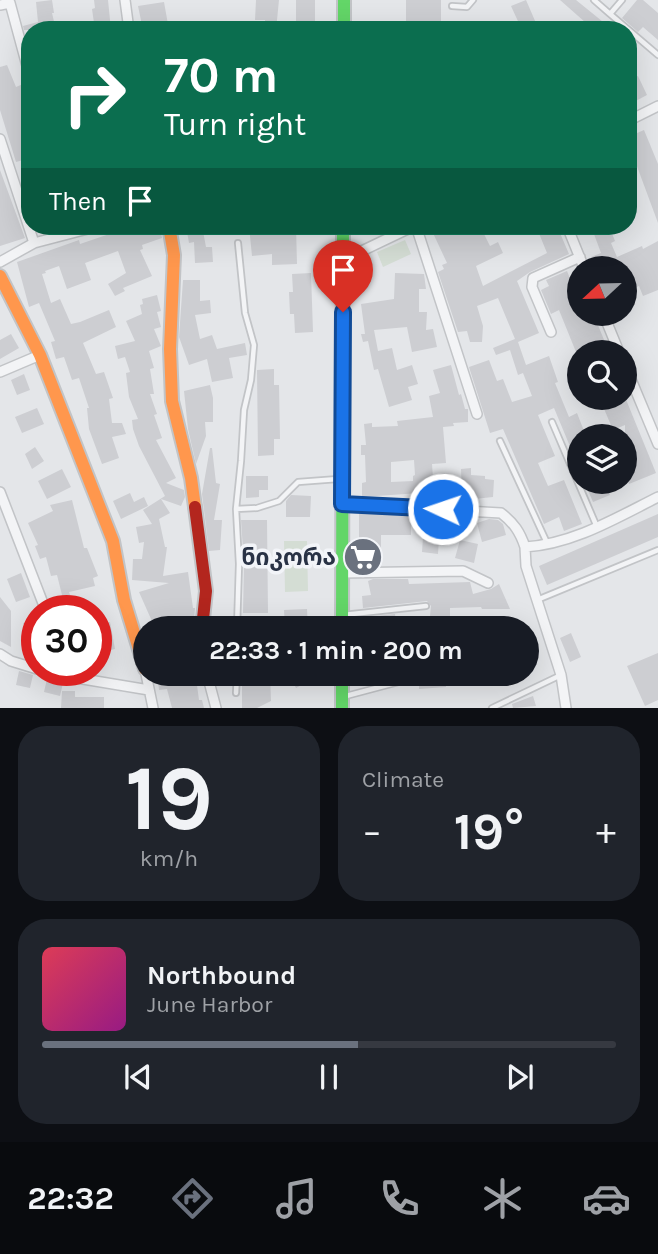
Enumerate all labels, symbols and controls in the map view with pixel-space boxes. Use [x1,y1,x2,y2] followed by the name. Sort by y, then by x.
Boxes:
[164,47,278,104] text: 70 m
[49,49,140,140] icon: right
[164,106,306,143] text: Turn right
[121,182,159,220] icon: arrive
[49,186,107,217] text: Then
[313,240,373,312] pin
[324,251,362,289] icon: arrive
[567,256,637,326] north arrow
[567,256,637,494] map controls
[567,340,637,410] button: search
[567,424,637,494] button: layers
[406,472,480,546] position arrow
[342,536,384,578] supermarket icon: ნიკორა
[241,544,336,571] place label: ნიკორა
[21,595,112,686] speed limit sign: 30
[209,635,463,666] text: 22:33 · 1 min · 200 m
[125,746,213,852] text: 19
[362,766,444,793] text: Climate
[454,801,524,862] text: 19°
[362,809,382,854] text: −
[596,809,616,854] text: +
[140,845,198,872] text: km/h
[147,960,296,991] text: Northbound
[147,991,272,1018] text: June Harbor
[119,1058,157,1096] icon: previous
[310,1058,348,1096] icon: pause
[501,1058,539,1096] icon: next
[168,1174,217,1223] icon: directions
[272,1174,321,1223] icon: music
[375,1174,424,1223] icon: phone
[478,1174,527,1223] icon: climate
[582,1174,631,1223] icon: car
[27,1180,114,1217] text: 22:32

